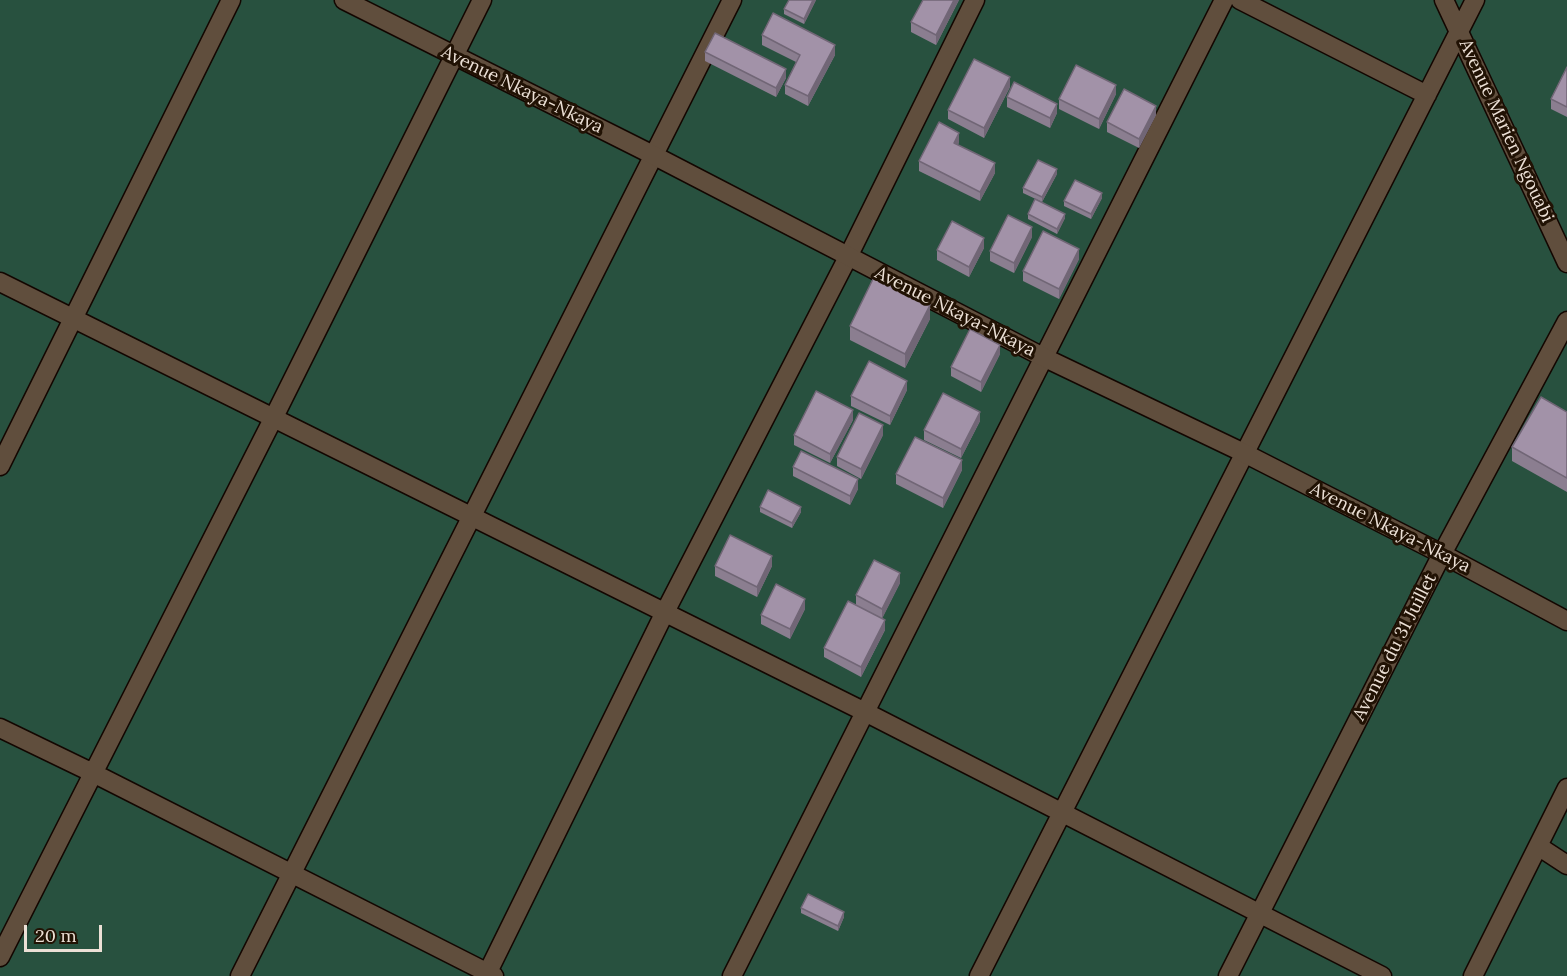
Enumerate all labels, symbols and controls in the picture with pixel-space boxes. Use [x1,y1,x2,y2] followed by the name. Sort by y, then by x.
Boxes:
[1454,36,1558,226] street label: Avenue Marien Ngouabi
[438,42,606,138] street label: Avenue Nkaya-Nkaya
[871,262,1039,362] street label: Avenue Nkaya-Nkaya
[1306,478,1474,578] street label: Avenue Nkaya-Nkaya
[1349,570,1441,724] street label: Avenue du 31 Juillet
[27,913,105,951] scale bar
[35,924,77,947] text: 20 m

